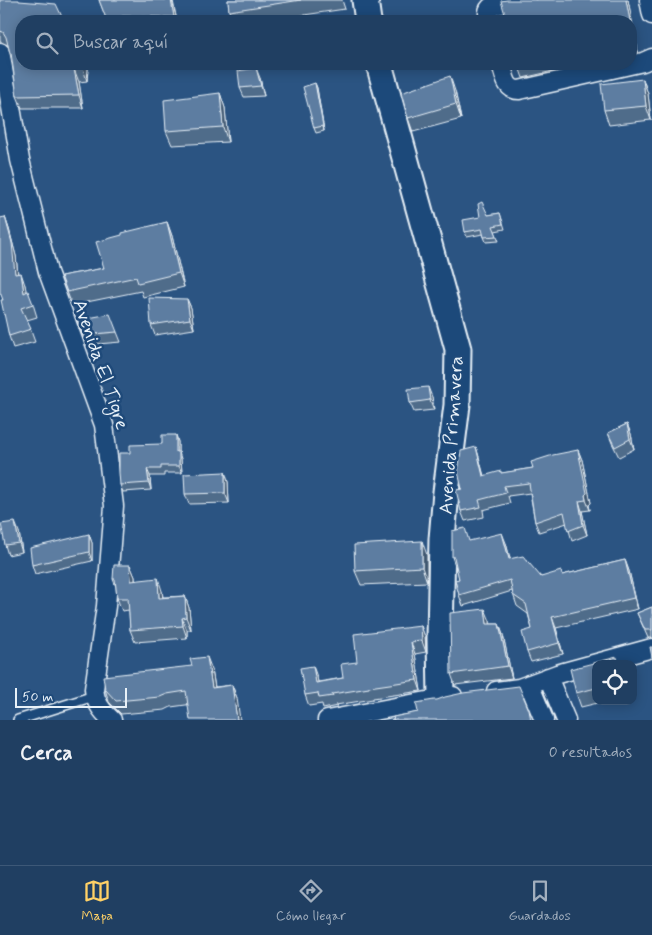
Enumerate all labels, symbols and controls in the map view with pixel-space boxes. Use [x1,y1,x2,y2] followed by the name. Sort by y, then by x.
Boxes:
[15,15,637,70] search box
[33,29,61,57] icon: search
[73,30,168,55] text: Buscar aquí
[65,296,135,434] street label: Avenida El Tigre
[433,355,470,515] street label: Avenida Primavera
[592,660,637,705] map controls
[592,660,637,705] button: locate
[15,685,128,708] scale bar
[22,688,53,706] text: 50 m
[20,739,73,767] text: Cerca
[549,742,632,763] text: 0 resultados
[81,877,113,925] tab: Mapa
[276,877,346,925] tab: Cómo llegar
[508,877,571,925] tab: Guardados

